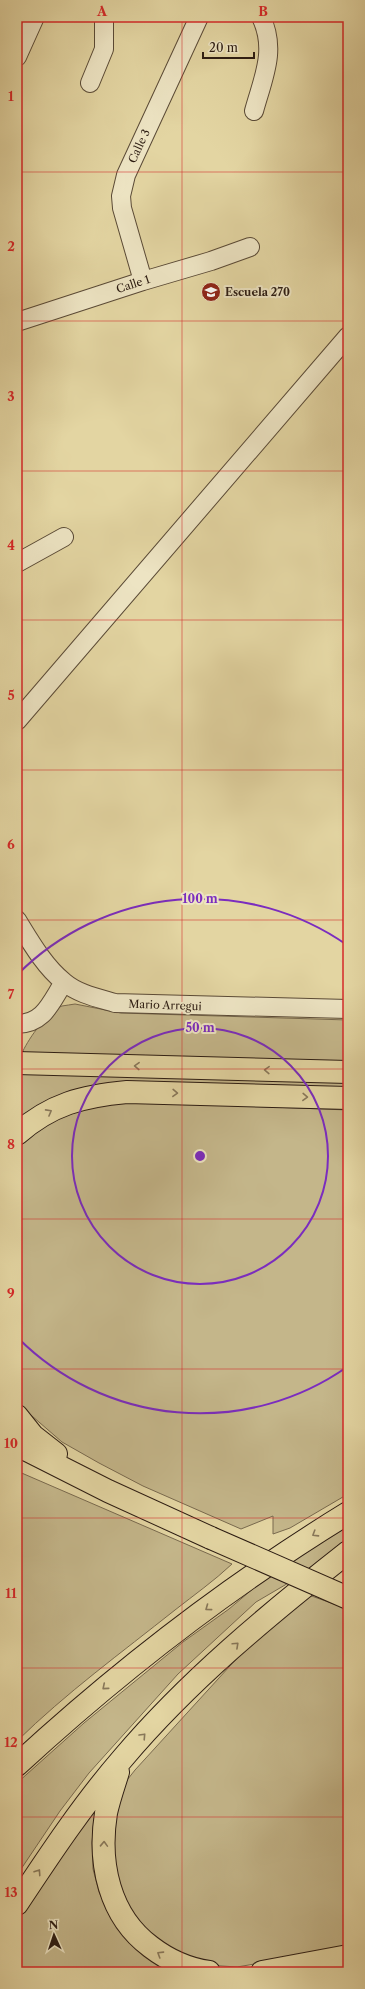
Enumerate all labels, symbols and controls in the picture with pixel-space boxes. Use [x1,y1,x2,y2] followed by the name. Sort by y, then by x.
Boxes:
[96,3,108,19] text: A
[258,3,268,19] text: B
[203,34,254,60] scale bar
[209,40,238,55] text: 20 m
[8,88,14,104] text: 1
[125,127,153,165] street label: Calle 3
[7,238,15,254] text: 2
[114,272,152,296] street label: Calle 1
[200,281,222,303] school or university icon: Escuela 270
[225,285,290,299] place label: Escuela 270
[7,388,15,404] text: 3
[7,537,15,553] text: 4
[7,687,15,703] text: 5
[7,836,15,852] text: 6
[182,891,218,906] text: 100 m
[8,986,15,1002] text: 7
[128,997,203,1013] street label: Mario Arregui
[185,1020,215,1035] text: 50 m
[134,1062,140,1070] one-way arrow
[264,1066,270,1074] one-way arrow
[172,1089,178,1097] one-way arrow
[302,1093,308,1101] one-way arrow
[45,1110,52,1117] one-way arrow
[7,1136,15,1152] text: 8
[193,1149,207,1163] centre of rings
[7,1285,15,1301] text: 9
[4,1435,18,1451] text: 10
[312,1529,319,1537] one-way arrow
[5,1585,17,1601] text: 11
[205,1603,212,1610] one-way arrow
[231,1642,239,1650] one-way arrow
[102,1683,110,1690] one-way arrow
[139,1733,146,1741] one-way arrow
[4,1734,18,1750] text: 12
[99,1841,108,1847] one-way arrow
[33,1869,40,1876] one-way arrow
[4,1884,18,1900] text: 13
[34,1915,74,1955] north arrow
[48,1918,59,1932] text: N
[157,1951,164,1958] one-way arrow

